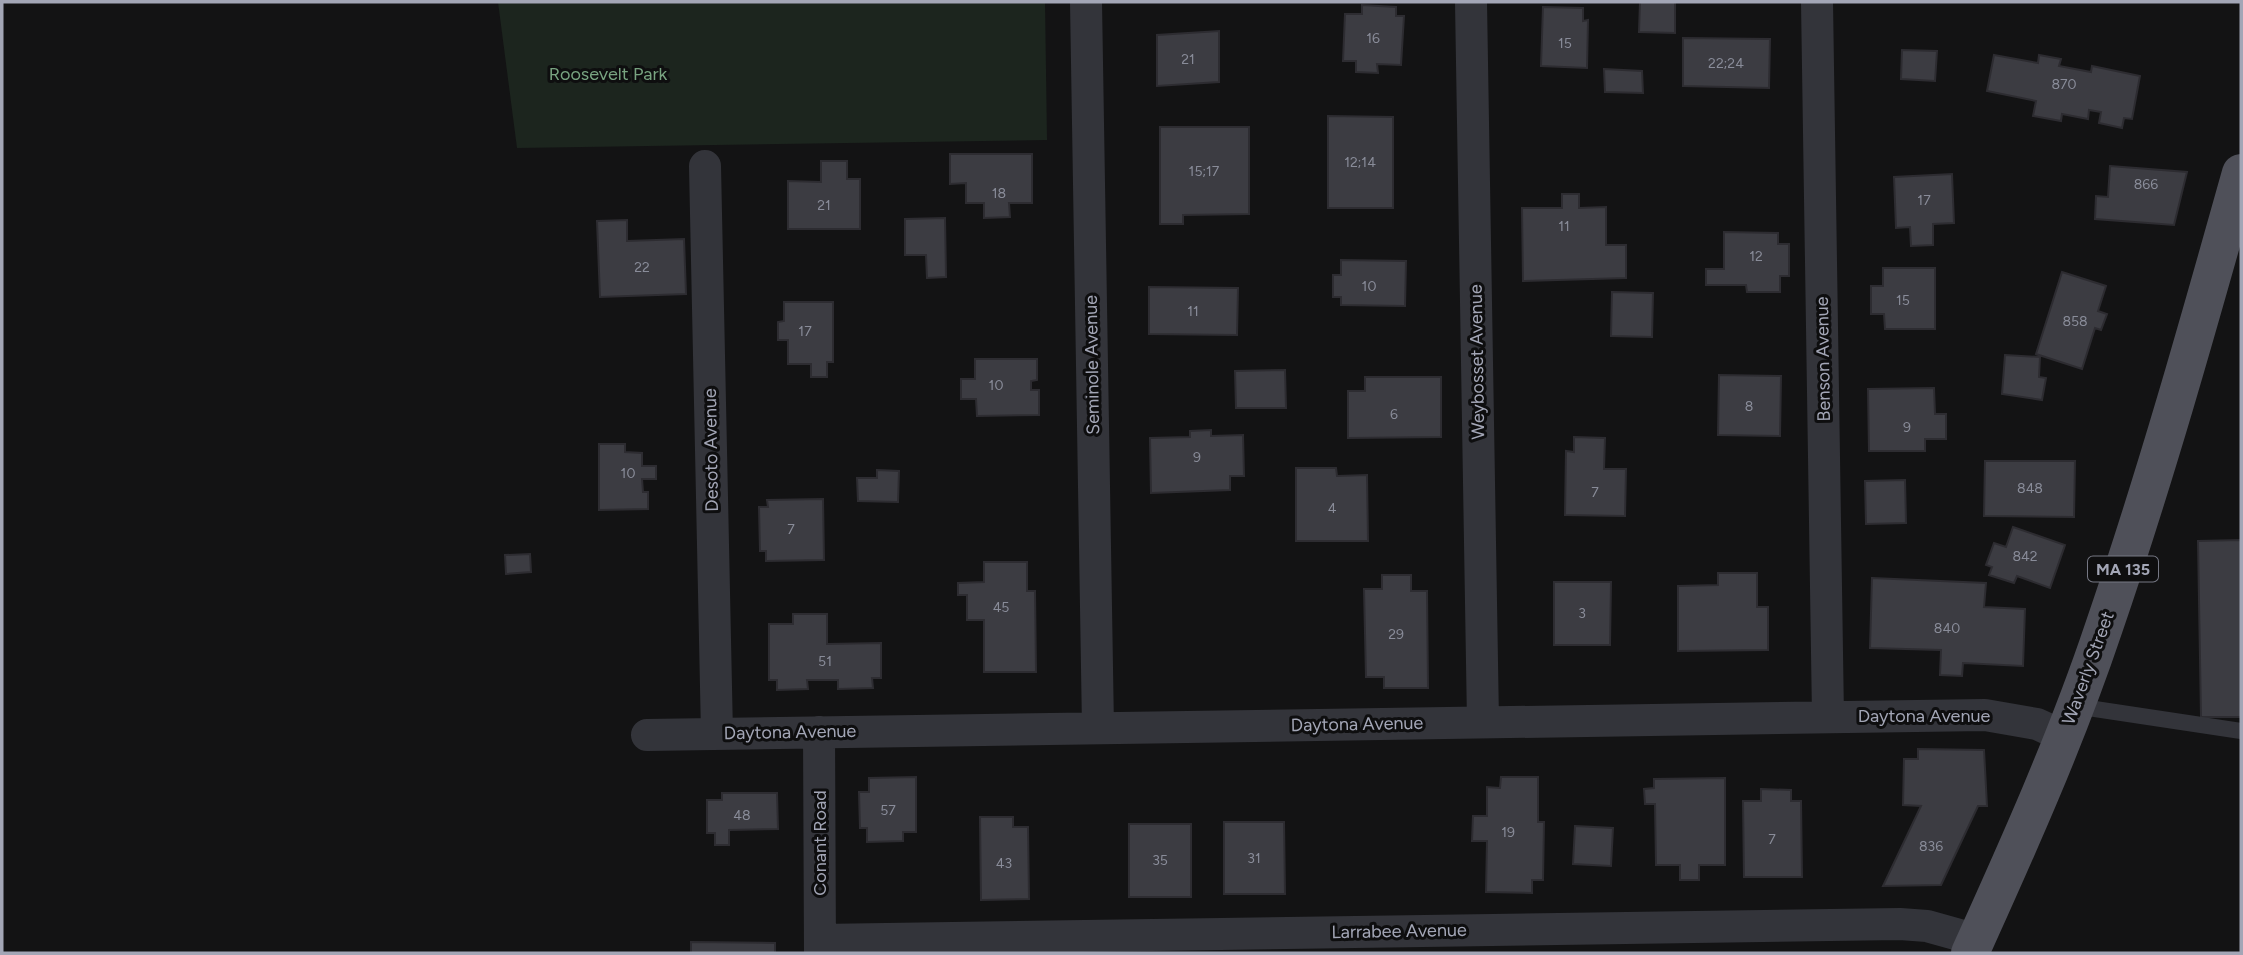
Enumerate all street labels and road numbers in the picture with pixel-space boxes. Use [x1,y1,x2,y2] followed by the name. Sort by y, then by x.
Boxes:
[1465,284,1489,440] street label: Weybosset Avenue
[1080,295,1104,435] street label: Seminole Avenue
[1811,296,1835,422] street label: Benson Avenue
[699,388,723,512] street label: Desoto Avenue
[2088,556,2158,582] road number: MA 135
[2057,608,2119,728] street label: Waverly Street
[1858,705,1990,727] street label: Daytona Avenue
[1290,712,1424,736] street label: Daytona Avenue
[723,720,857,744] street label: Daytona Avenue
[809,790,831,896] street label: Conant Road
[1331,919,1467,943] street label: Larrabee Avenue

